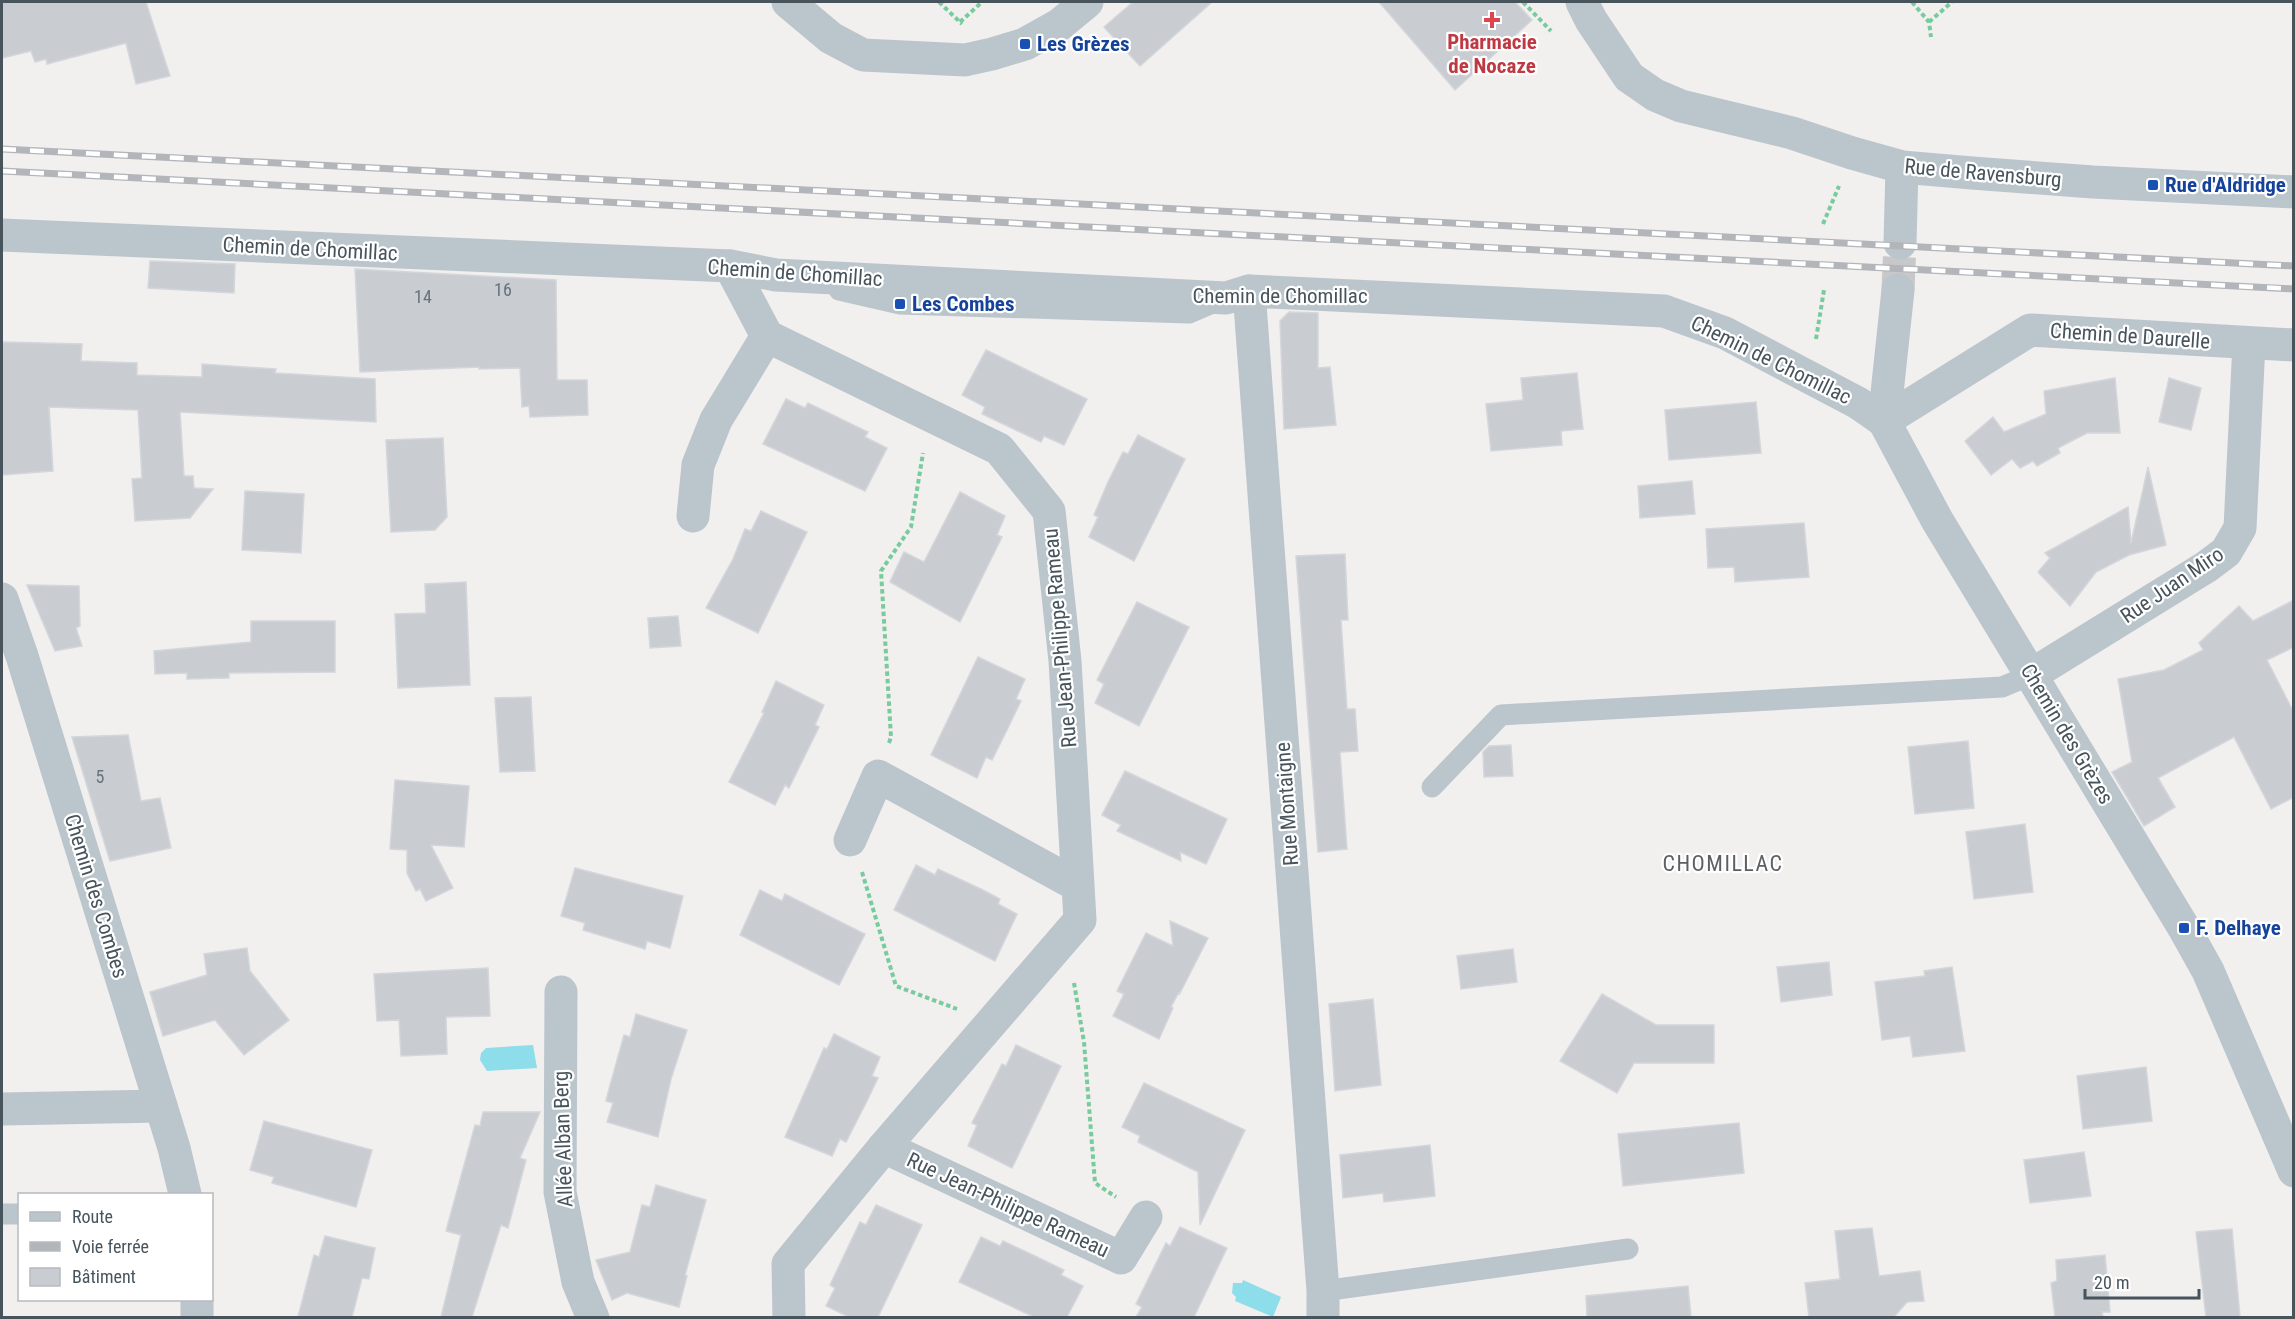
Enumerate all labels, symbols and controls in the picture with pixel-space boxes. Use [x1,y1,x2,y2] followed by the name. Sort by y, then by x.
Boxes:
[1485,13,1499,27] marker: Pharmacie de Nocaze
[1447,30,1537,78] place label: Pharmacie de Nocaze
[1037,32,1130,56] place label: Les Grèzes
[1018,37,1032,51] marker: Les Grèzes
[1903,154,2063,192] street label: Rue de Ravensburg
[2165,173,2286,197] place label: Rue d'Aldridge
[2146,178,2160,192] marker: Rue d'Aldridge
[222,232,398,266] street label: Chemin de Chomillac
[707,255,883,291] street label: Chemin de Chomillac
[494,279,512,300] house number: 16
[1192,284,1368,308] street label: Chemin de Chomillac
[414,286,432,307] house number: 14
[912,292,1014,316] place label: Les Combes
[893,297,907,311] marker: Les Combes
[1687,311,1855,409] street label: Chemin de Chomillac
[2049,318,2211,354] street label: Chemin de Daurelle
[1038,527,1082,749] street label: Rue Jean-Philippe Rameau
[2116,542,2228,628] street label: Rue Juan Miro
[2016,660,2118,808] street label: Chemin des Grèzes
[1271,741,1303,867] street label: Rue Montaigne
[96,766,105,787] house number: 5
[60,811,132,981] street label: Chemin des Combes
[1662,851,1784,876] district label: CHOMILLAC
[2196,916,2281,940] place label: F. Delhaye
[2177,921,2191,935] marker: F. Delhaye
[549,1070,577,1208] street label: Allée Alban Berg
[903,1148,1113,1262] street label: Rue Jean-Philippe Rameau
[18,1193,213,1301] legend
[72,1206,113,1227] text: Route
[72,1236,149,1257] text: Voie ferrée
[2085,1262,2199,1300] scale bar
[72,1266,136,1287] text: Bâtiment
[2094,1272,2129,1293] text: 20 m

